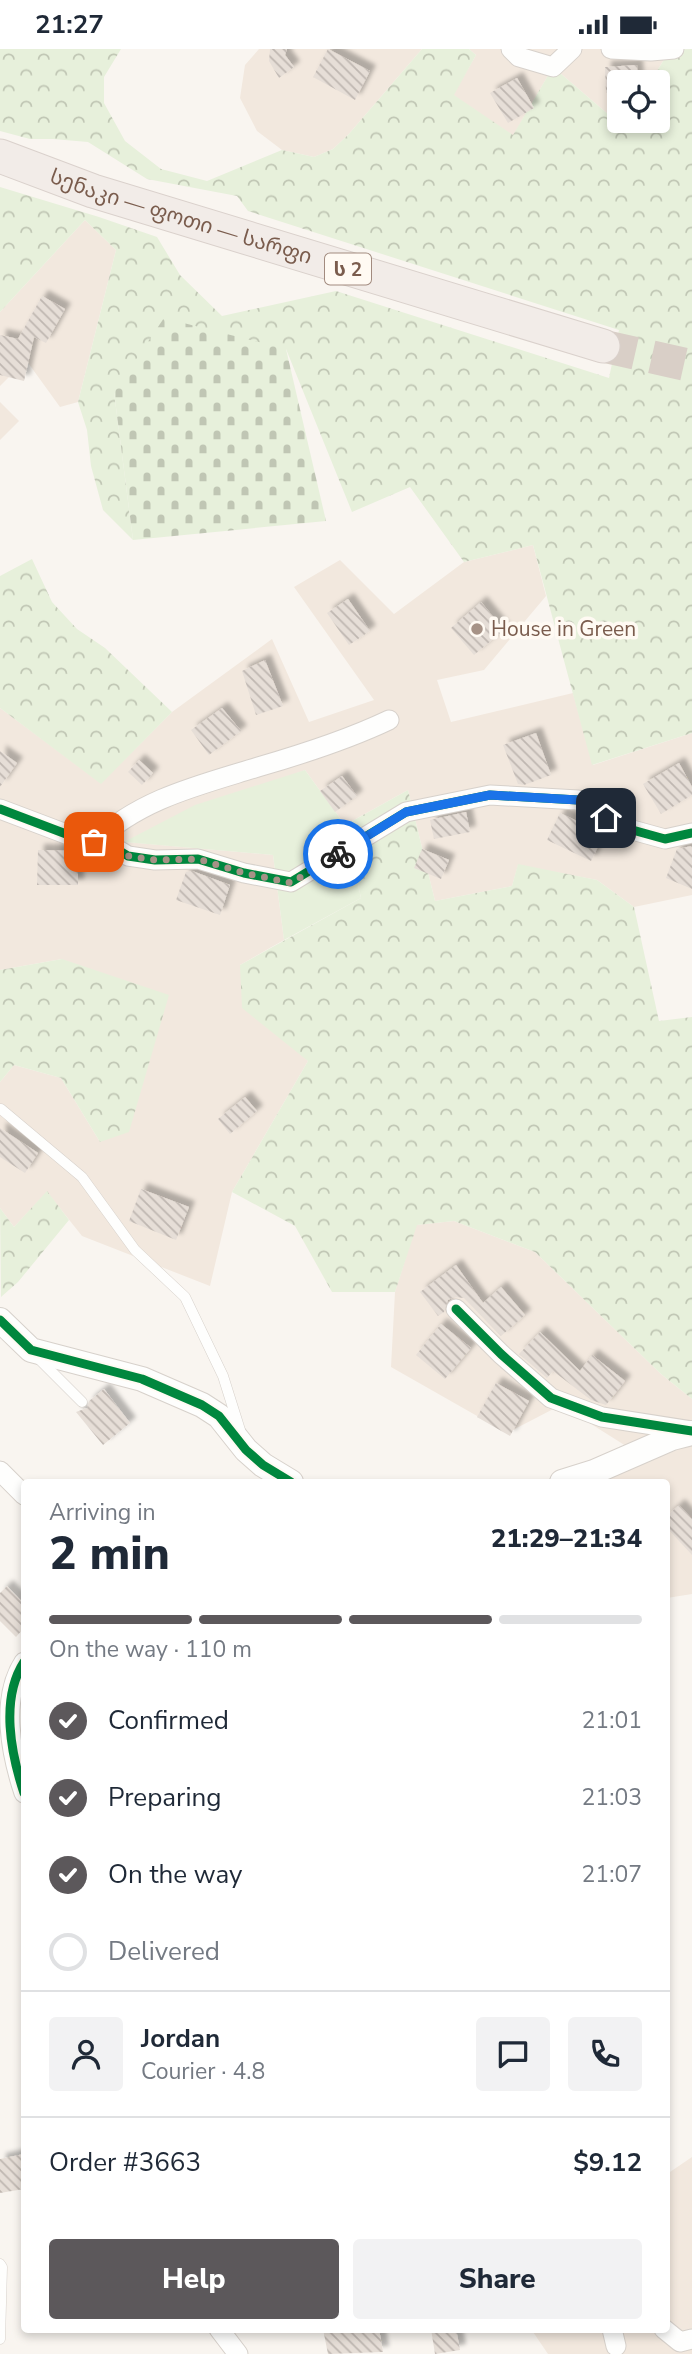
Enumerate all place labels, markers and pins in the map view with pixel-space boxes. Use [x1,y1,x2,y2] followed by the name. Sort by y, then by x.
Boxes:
[491,615,636,643] place label: House in Green
[469,621,485,637] marker: House in Green
[576,788,636,848] pin
[64,812,124,872] pin

